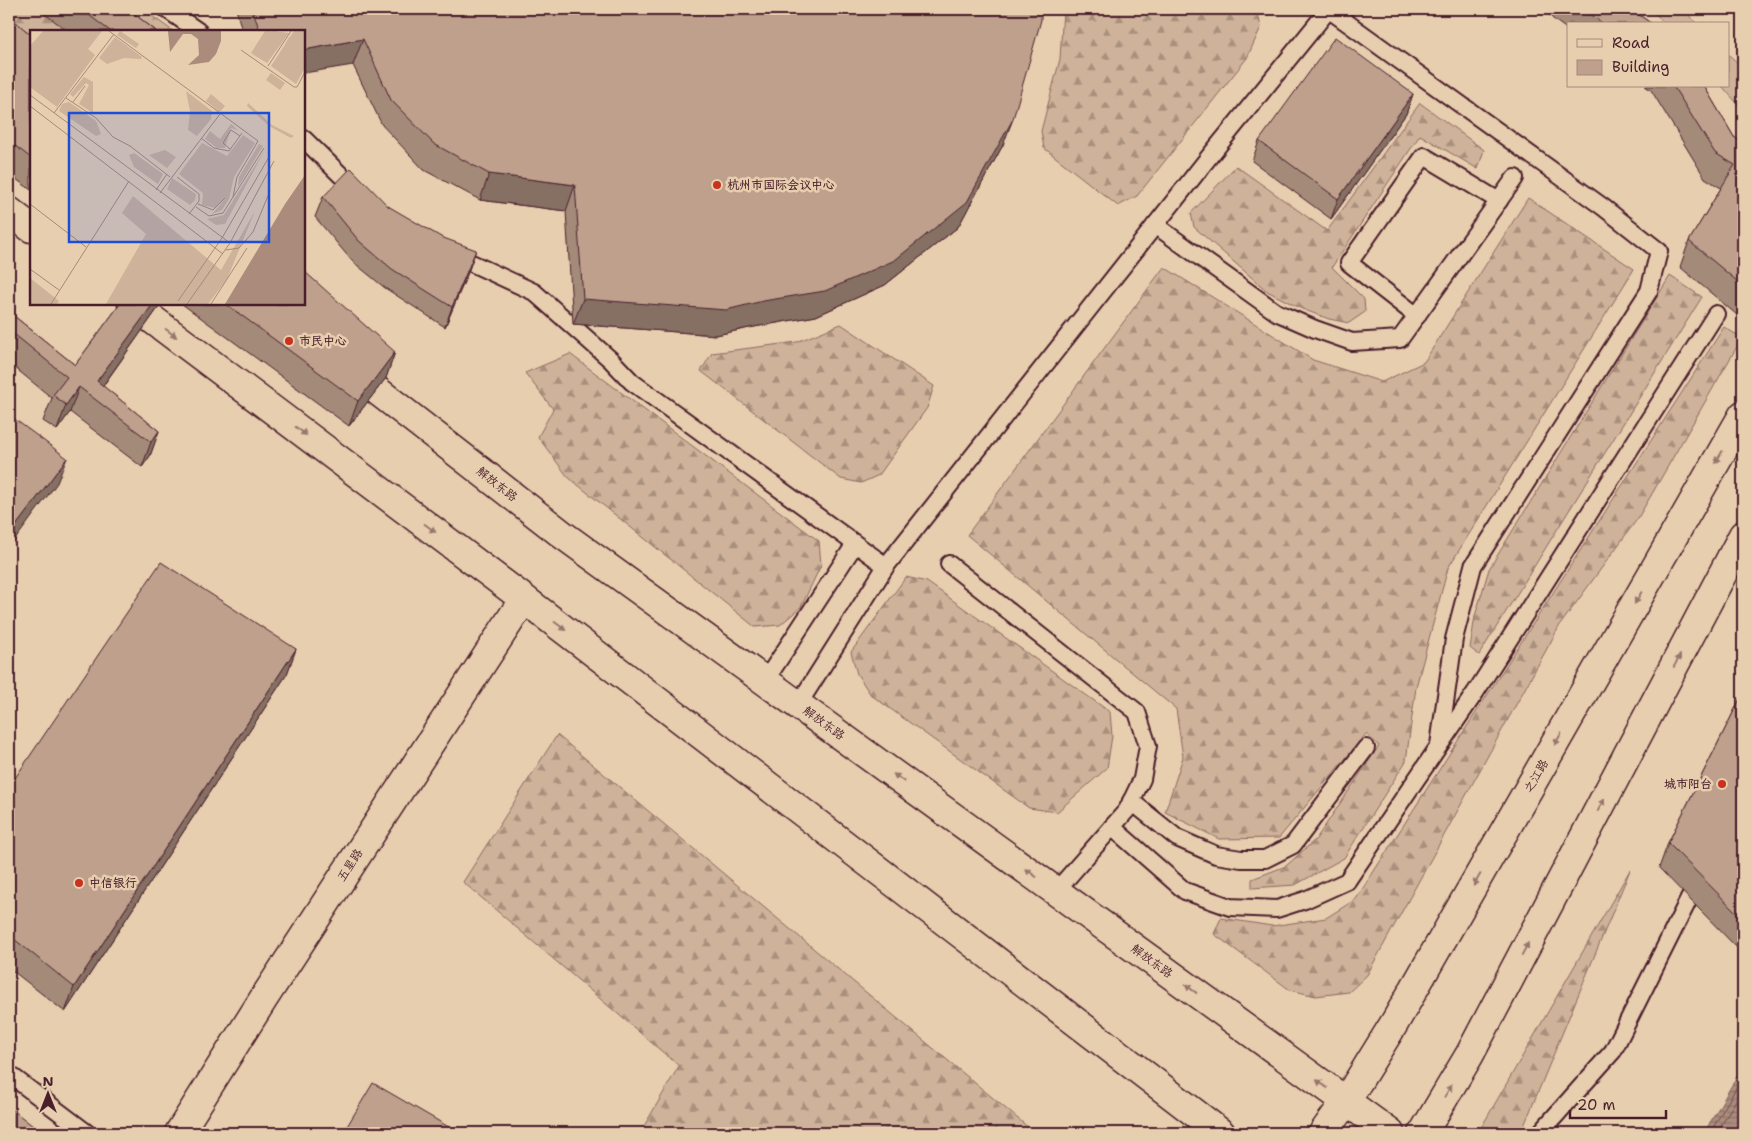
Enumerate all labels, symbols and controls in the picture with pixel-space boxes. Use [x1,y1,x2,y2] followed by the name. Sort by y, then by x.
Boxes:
[1567,22,1730,88] legend
[30,30,305,305] inset map
[1612,33,1650,53] text: Road
[1612,57,1669,77] text: Building
[727,177,835,193] place label: 杭州市国际会议中心
[711,179,723,191] marker: 杭州市国际会议中心
[164,328,178,338] one-way arrow
[299,333,347,349] place label: 市民中心
[283,335,295,347] marker: 市民中心
[294,425,307,436] one-way arrow
[1715,450,1723,465] one-way arrow
[473,463,521,505] street label: 解放东路
[423,523,436,534] one-way arrow
[1634,592,1643,605] one-way arrow
[553,621,566,632] one-way arrow
[1673,654,1681,668] one-way arrow
[800,702,848,744] street label: 解放东路
[1553,733,1562,746] one-way arrow
[1520,756,1552,796] street label: 之江路
[892,773,906,783] one-way arrow
[1664,776,1712,792] place label: 城市阳台
[1716,778,1728,790] marker: 城市阳台
[1597,798,1605,812] one-way arrow
[333,846,367,884] street label: 五星路
[1024,868,1038,878] one-way arrow
[1472,874,1481,887] one-way arrow
[89,875,137,891] place label: 中信银行
[73,877,85,889] marker: 中信银行
[1128,940,1176,982] street label: 解放东路
[1521,942,1530,955] one-way arrow
[1184,984,1198,994] one-way arrow
[22,1070,72,1120] north arrow
[42,1072,54,1090] text: N
[1316,1079,1329,1090] one-way arrow
[1443,1085,1452,1098] one-way arrow
[1570,1087,1666,1119] scale bar
[1577,1095,1616,1115] text: 20 m

